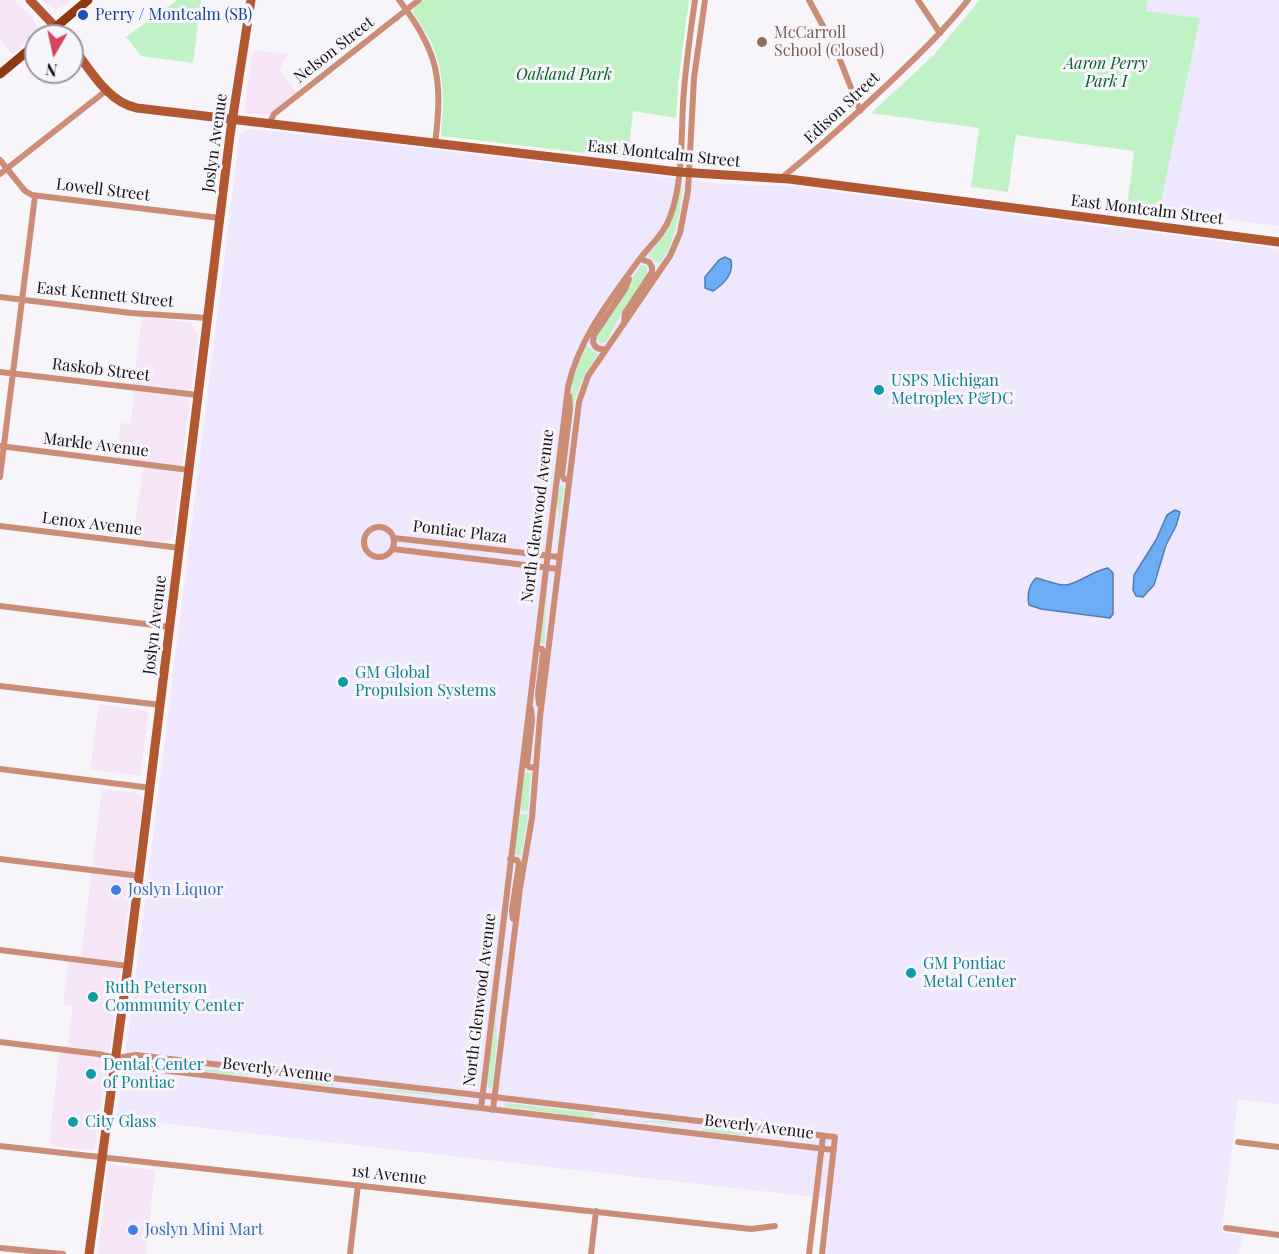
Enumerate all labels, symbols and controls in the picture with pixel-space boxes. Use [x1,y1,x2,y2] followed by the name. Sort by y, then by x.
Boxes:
[95,5,252,25] place label: Perry / Montcalm (SB)
[76,8,90,22] marker: Perry / Montcalm (SB)
[290,13,378,87] street label: Nelson Street
[774,23,884,61] place label: McCarroll School (Closed)
[24,24,84,84] north arrow
[755,35,769,49] marker: McCarroll School (Closed)
[1064,54,1148,92] park label: Aaron Perry Park I
[44,59,59,82] text: N
[516,65,612,85] park label: Oakland Park
[800,68,884,148] street label: Edison Street
[199,92,231,194] street label: Joslyn Avenue
[587,136,741,172] street label: East Montcalm Street
[55,175,151,205] street label: Lowell Street
[1070,191,1224,229] street label: East Montcalm Street
[35,278,175,312] street label: East Kennett Street
[51,354,151,386] street label: Raskob Street
[891,371,1013,409] place label: USPS Michigan Metroplex P&DC
[872,383,886,397] marker: USPS Michigan Metroplex P&DC
[518,428,558,604] street label: North Glenwood Avenue
[42,429,150,461] street label: Markle Avenue
[41,508,143,540] street label: Lenox Avenue
[412,517,508,547] street label: Pontiac Plaza
[139,574,171,676] street label: Joslyn Avenue
[355,663,496,701] place label: GM Global Propulsion Systems
[336,675,350,689] marker: GM Global Propulsion Systems
[128,880,223,900] place label: Joslyn Liquor
[109,883,123,897] marker: Joslyn Liquor
[460,912,500,1088] street label: North Glenwood Avenue
[923,954,1016,992] place label: GM Pontiac Metal Center
[904,966,918,980] marker: GM Pontiac Metal Center
[105,978,244,1016] place label: Ruth Peterson Community Center
[86,990,100,1004] marker: Ruth Peterson Community Center
[221,1054,333,1086] street label: Beverly Avenue
[103,1055,204,1093] place label: Dental Center of Pontiac
[84,1067,98,1081] marker: Dental Center of Pontiac
[703,1111,815,1143] street label: Beverly Avenue
[85,1112,156,1132] place label: City Glass
[66,1115,80,1129] marker: City Glass
[350,1162,428,1188] street label: 1st Avenue
[145,1220,263,1240] place label: Joslyn Mini Mart
[126,1223,140,1237] marker: Joslyn Mini Mart

